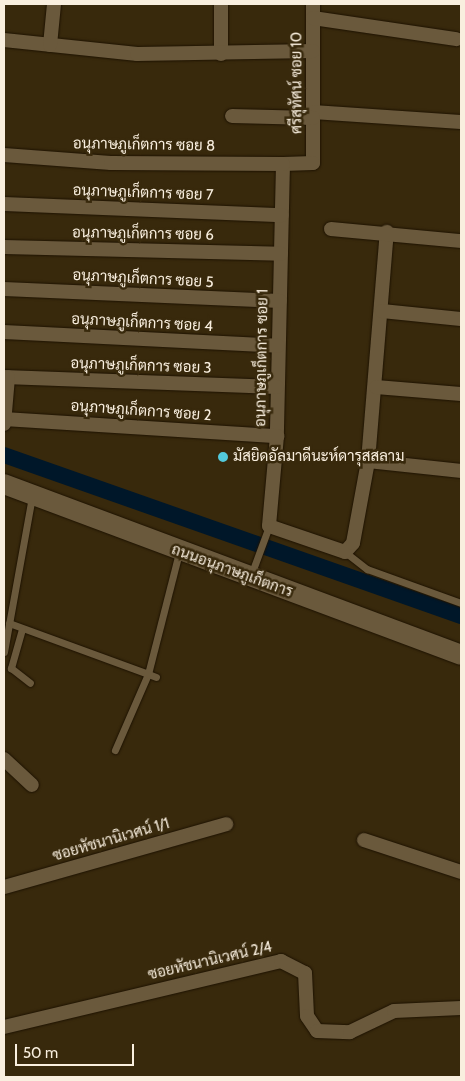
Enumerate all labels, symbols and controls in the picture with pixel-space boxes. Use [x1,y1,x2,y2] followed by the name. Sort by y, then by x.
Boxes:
[288,32,306,134] street label: ศรีสุทัศน์ ซอย 10
[73,135,215,155] street label: อนุภาษภูเก็ตการ ซอย 8
[72,182,214,204] street label: อนุภาษภูเก็ตการ ซอย 7
[72,224,214,244] street label: อนุภาษภูเก็ตการ ซอย 6
[72,266,214,292] street label: อนุภาษภูเก็ตการ ซอย 5
[252,289,272,427] street label: อนุภาษภูเก็ตการ ซอย 1
[71,310,213,336] street label: อนุภาษภูเก็ตการ ซอย 4
[70,355,212,377] street label: อนุภาษภูเก็ตการ ซอย 3
[70,397,212,425] street label: อนุภาษภูเก็ตการ ซอย 2
[233,448,404,466] place label: มัสยิดอัลมาดีนะห์ดารุสสลาม
[217,451,229,463] marker: มัสยิดอัลมาดีนะห์ดารุสสลาม
[169,541,295,601] street label: ถนนอนุภาษภูเก็ตการ
[51,815,171,865] street label: ซอยหัชนานิเวศน์ 1/1
[146,938,274,984] street label: ซอยหัชนานิเวศน์ 2/4
[18,1034,136,1066] scale bar
[23,1044,58,1062] text: 50 m

